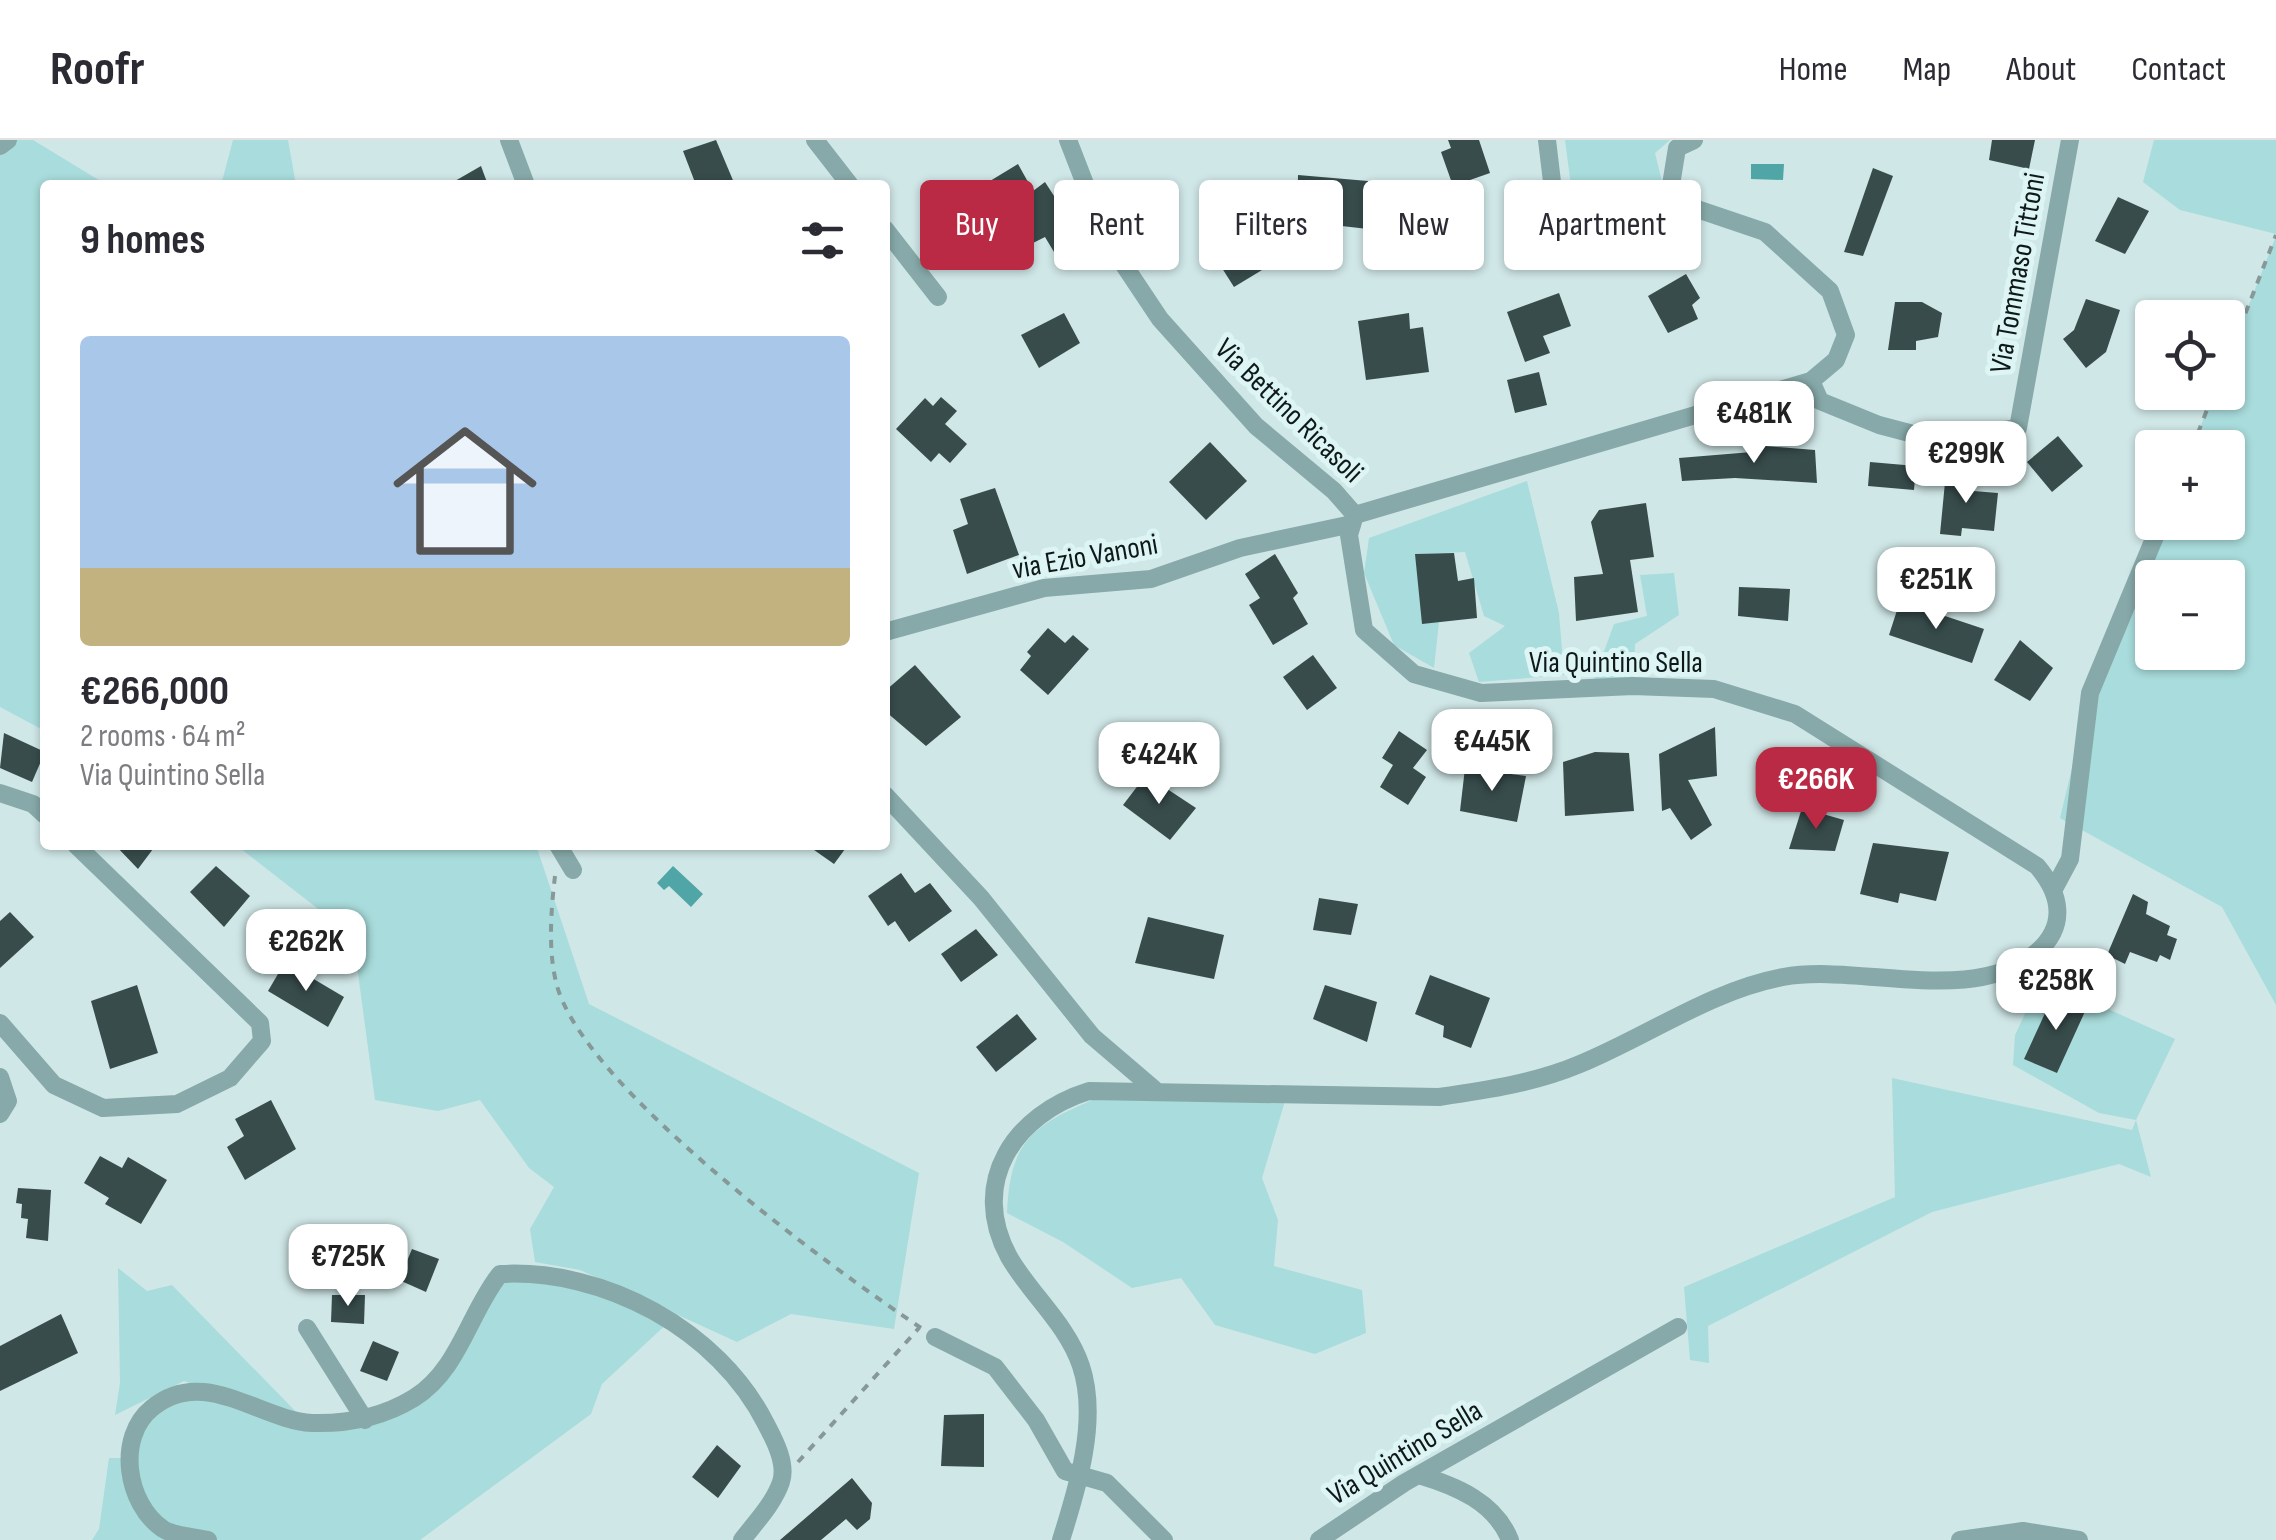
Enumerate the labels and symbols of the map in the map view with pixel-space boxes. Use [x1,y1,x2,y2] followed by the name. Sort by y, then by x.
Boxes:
[1983,170,2053,376] street label: Via Tommaso Tittoni
[1207,331,1371,491] street label: Via Bettino Ricasoli
[1684,381,1824,466] pin: €481K
[1896,421,2036,506] pin: €299K
[1009,526,1161,588] street label: via Ezio Vanoni
[1866,547,2006,632] pin: €251K
[1529,645,1703,681] street label: Via Quintino Sella
[1422,709,1562,794] pin: €445K
[1089,722,1229,807] pin: €424K
[1746,747,1886,832] pin: €266K
[236,909,376,994] pin: €262K
[1986,948,2126,1033] pin: €258K
[278,1224,418,1309] pin: €725K
[1321,1393,1489,1513] street label: Via Quintino Sella

